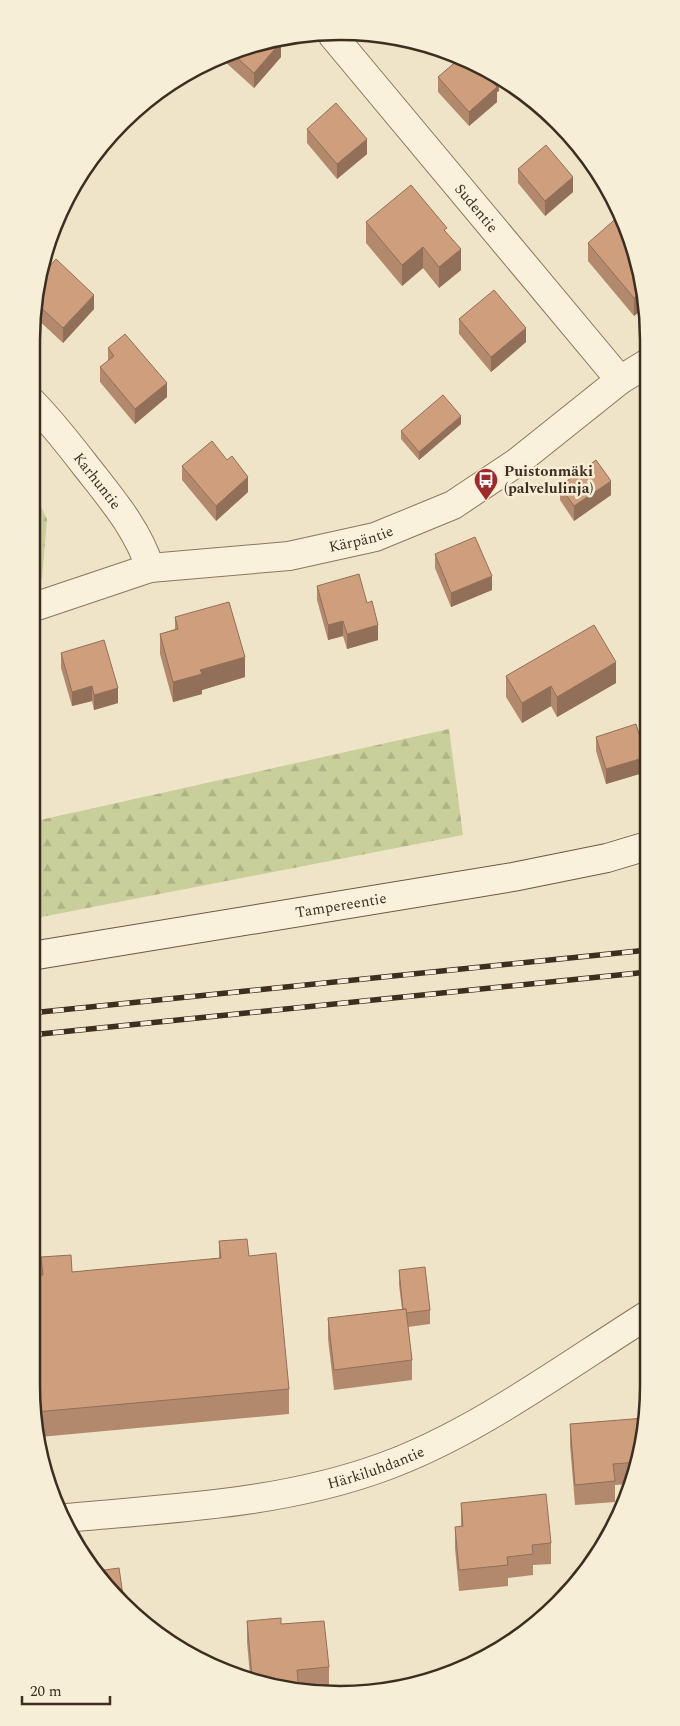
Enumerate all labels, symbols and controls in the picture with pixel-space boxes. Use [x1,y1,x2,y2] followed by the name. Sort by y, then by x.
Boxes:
[449,179,504,238] street label: Sudentie
[67,448,127,515] street label: Karhuntie
[504,460,593,500] place label: Puistonmäki (palvelulinja)
[473,467,499,501] bus stop icon: Puistonmäki (palvelulinja)
[327,520,397,559] street label: Kärpäntie
[294,887,388,925] street label: Tampereentie
[325,1440,428,1496] street label: Härkiluhdantie
[22,1674,110,1706] scale bar
[30,1680,62,1703] text: 20 m

